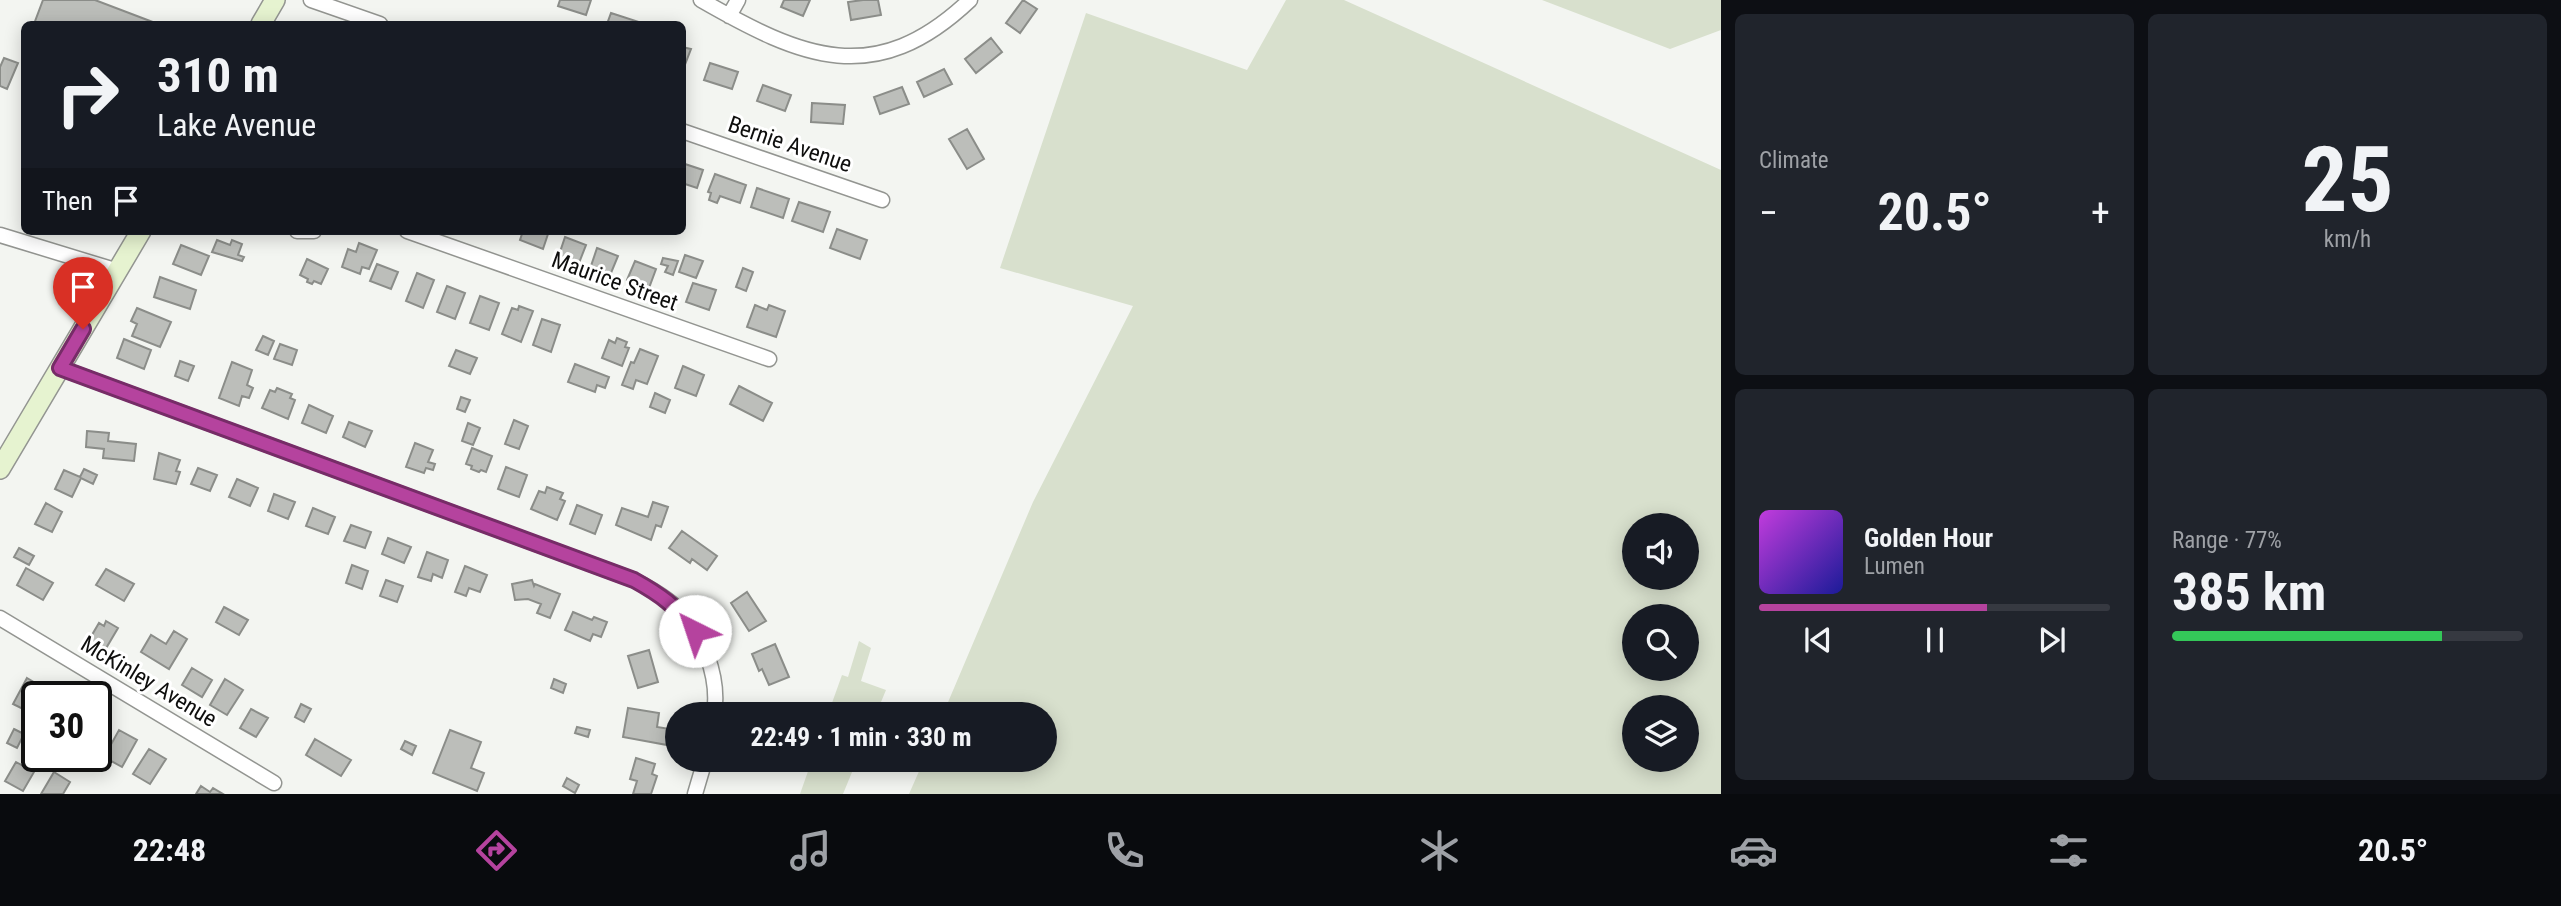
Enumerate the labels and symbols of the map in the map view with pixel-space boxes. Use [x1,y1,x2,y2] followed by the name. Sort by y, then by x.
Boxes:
[724,111,855,178] street label: Bernie Avenue
[548,246,682,317] street label: Maurice Street
[53,257,113,329] pin
[658,594,732,668] position arrow
[76,630,222,733] street label: McKinley Avenue
[21,681,112,772] speed limit sign: 30

